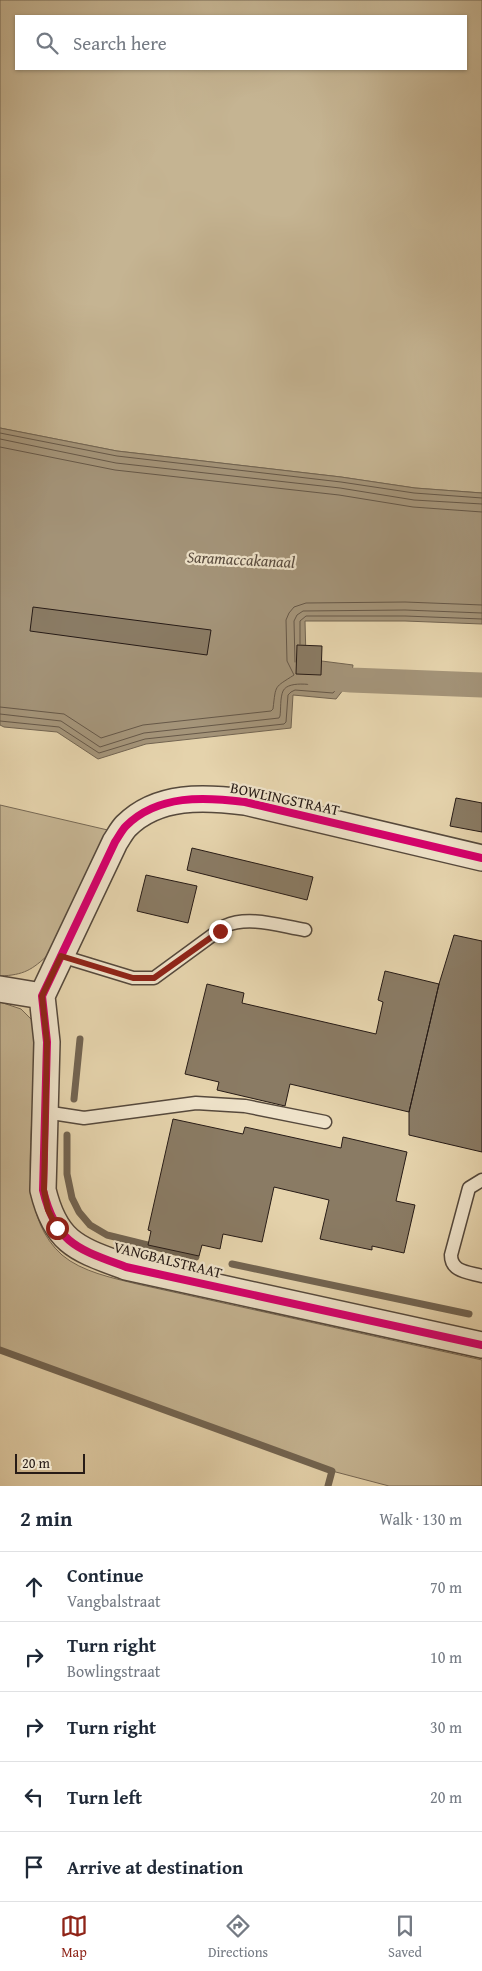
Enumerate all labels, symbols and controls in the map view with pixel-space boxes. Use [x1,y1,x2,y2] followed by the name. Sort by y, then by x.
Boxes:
[15,15,467,70] search box
[33,29,61,57] icon: search
[73,29,167,57] text: Search here
[186,544,296,574] water label: Saramaccakanaal
[229,777,342,820] street label: BOWLINGSTRAAT
[209,920,232,943] route end
[46,1217,69,1240] route start
[112,1236,225,1283] street label: VANGBALSTRAAT
[15,1451,85,1474] scale bar
[22,1453,50,1473] text: 20 m
[20,1503,72,1534] text: 2 min
[379,1507,462,1531] text: Walk · 130 m
[67,1561,144,1589] text: Continue
[20,1573,48,1601] icon: ahead
[430,1575,462,1599] text: 70 m
[67,1589,161,1613] text: Vangbalstraat
[67,1631,156,1659] text: Turn right
[20,1643,48,1671] icon: right
[430,1645,462,1669] text: 10 m
[67,1659,161,1683] text: Bowlingstraat
[20,1713,48,1741] icon: right
[67,1713,156,1741] text: Turn right
[430,1715,462,1739] text: 30 m
[20,1783,48,1811] icon: left
[67,1783,142,1811] text: Turn left
[430,1785,462,1809] text: 20 m
[20,1853,48,1881] icon: arrive
[67,1853,243,1881] text: Arrive at destination
[60,1912,88,1962] tab: Map
[208,1912,268,1962] tab: Directions
[388,1912,422,1962] tab: Saved

